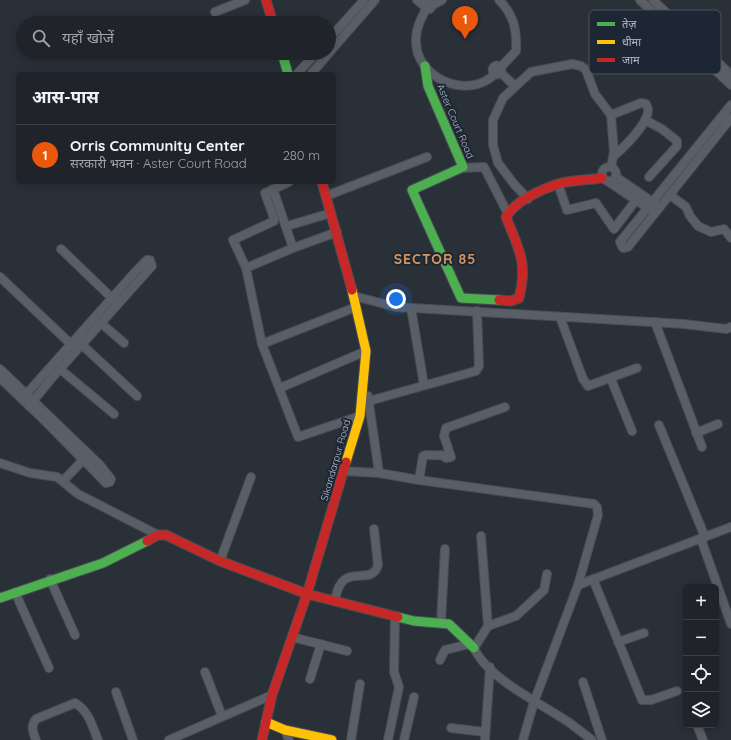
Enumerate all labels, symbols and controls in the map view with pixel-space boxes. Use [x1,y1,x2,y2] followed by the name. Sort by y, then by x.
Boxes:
[452,6,478,39] pin: 1
[589,10,721,74] legend
[16,16,336,60] search box
[622,17,637,31] text: तेज़
[30,27,52,49] icon: search
[62,28,114,47] text: यहाँ खोजें
[622,35,641,49] text: धीमा
[622,53,640,67] text: जाम
[434,82,477,160] street label: Aster Court Road
[32,86,99,107] text: आस-पास
[70,136,245,155] text: Orris Community Center
[42,147,48,163] text: 1
[283,147,320,163] text: 280 m
[70,155,247,171] text: सरकारी भवन · Aster Court Road
[394,250,476,268] district label: SECTOR 85
[386,289,406,309] your location
[318,418,353,502] street label: Sikandarpur Road
[683,584,719,728] map controls
[683,584,719,620] button: +
[683,620,719,656] button: −
[683,656,719,692] button: locate
[683,692,719,728] button: layers

